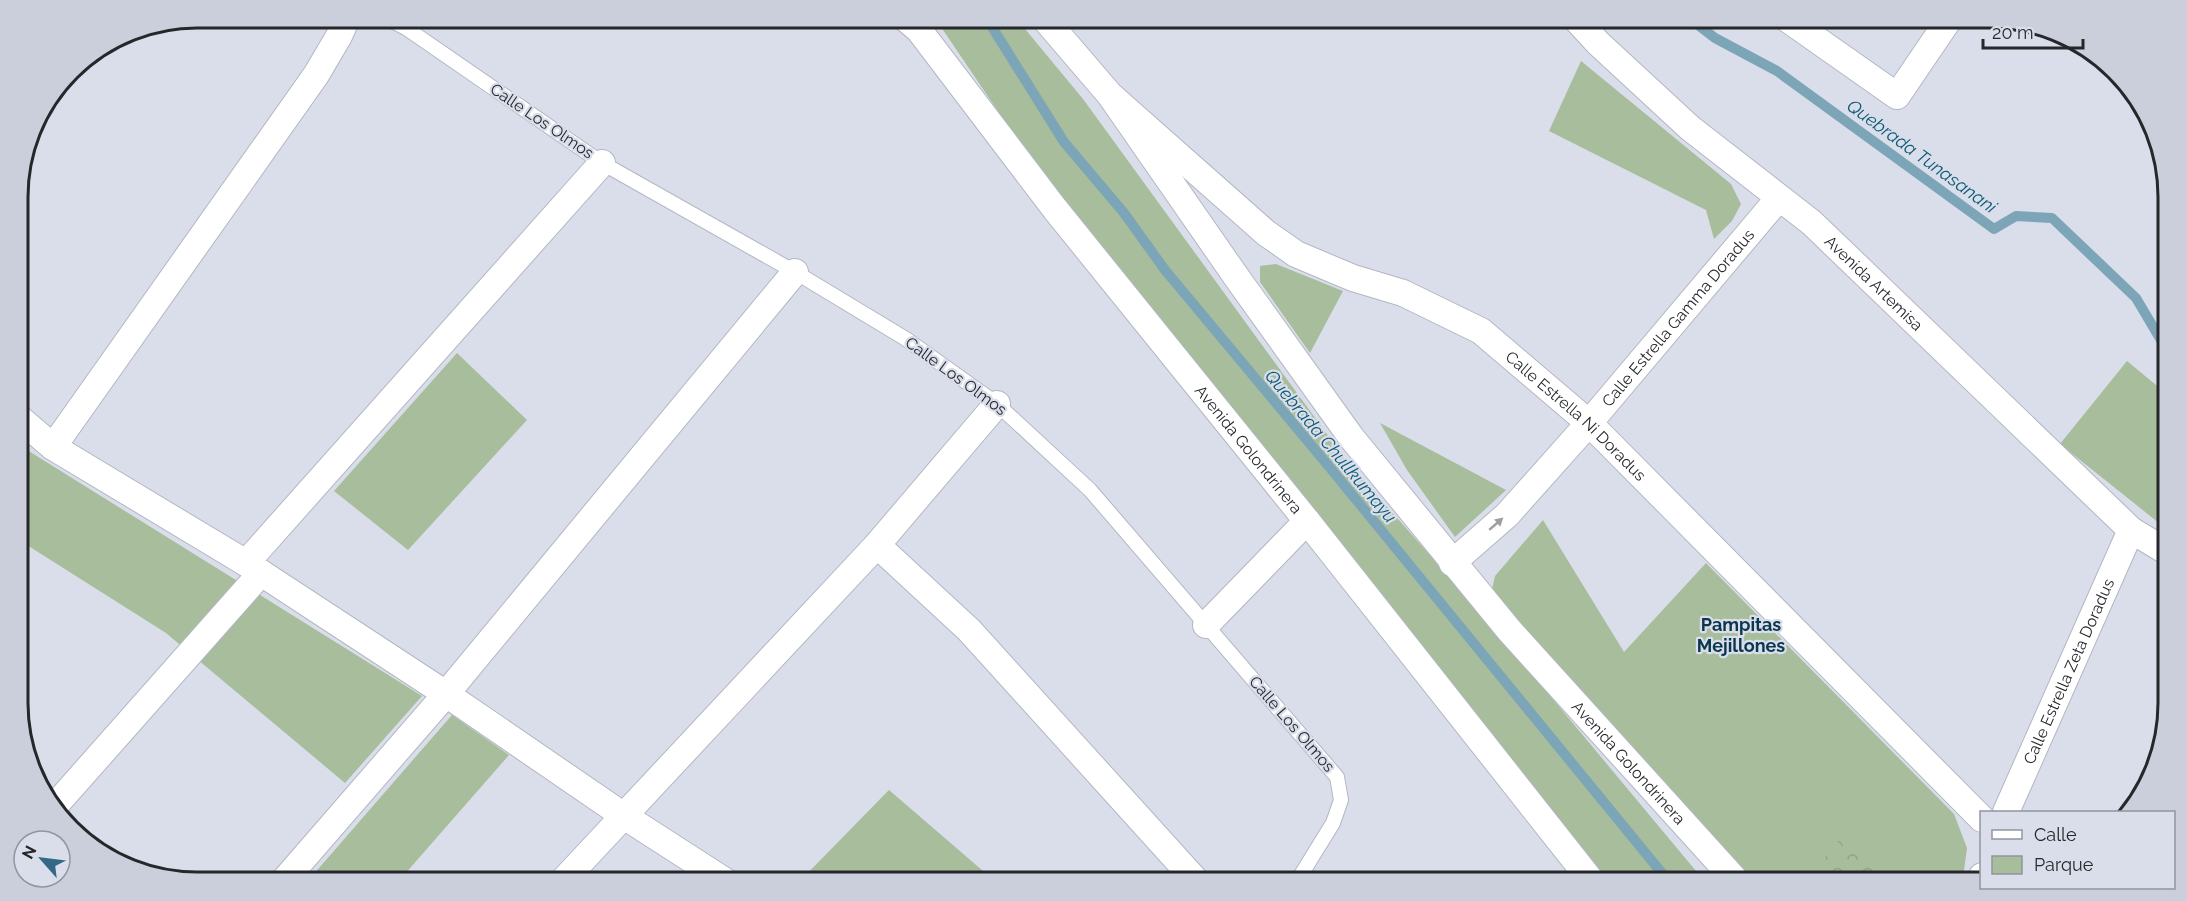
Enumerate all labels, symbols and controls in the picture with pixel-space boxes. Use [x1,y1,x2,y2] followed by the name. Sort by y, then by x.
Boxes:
[1983,12,2084,50] scale bar
[1992,22,2034,43] text: 20 m
[487,79,598,163] street label: Calle Los Olmos
[1843,95,2002,218] water label: Quebrada Tunasanani
[1598,225,1758,410] street label: Calle Estrella Gamma Doradus
[1821,231,1927,334] street label: Avenida Artemisa
[902,333,1011,419] street label: Calle Los Olmos
[1502,347,1650,485] street label: Calle Estrella Ni Doradus
[1261,365,1401,527] water label: Quebrada Chullkumayu
[1191,381,1307,517] street label: Avenida Golondrinera
[1488,518,1503,531] one-way arrow
[2019,575,2118,767] street label: Calle Estrella Zeta Doradus
[1697,614,1785,656] district label: Pampitas Mejillones
[1245,672,1339,776] street label: Calle Los Olmos
[1568,697,1690,828] street label: Avenida Golondrinera
[1980,811,2175,889] legend
[2034,824,2077,845] text: Calle
[12,829,72,889] north arrow
[18,842,40,862] text: N
[2034,854,2094,875] text: Parque

